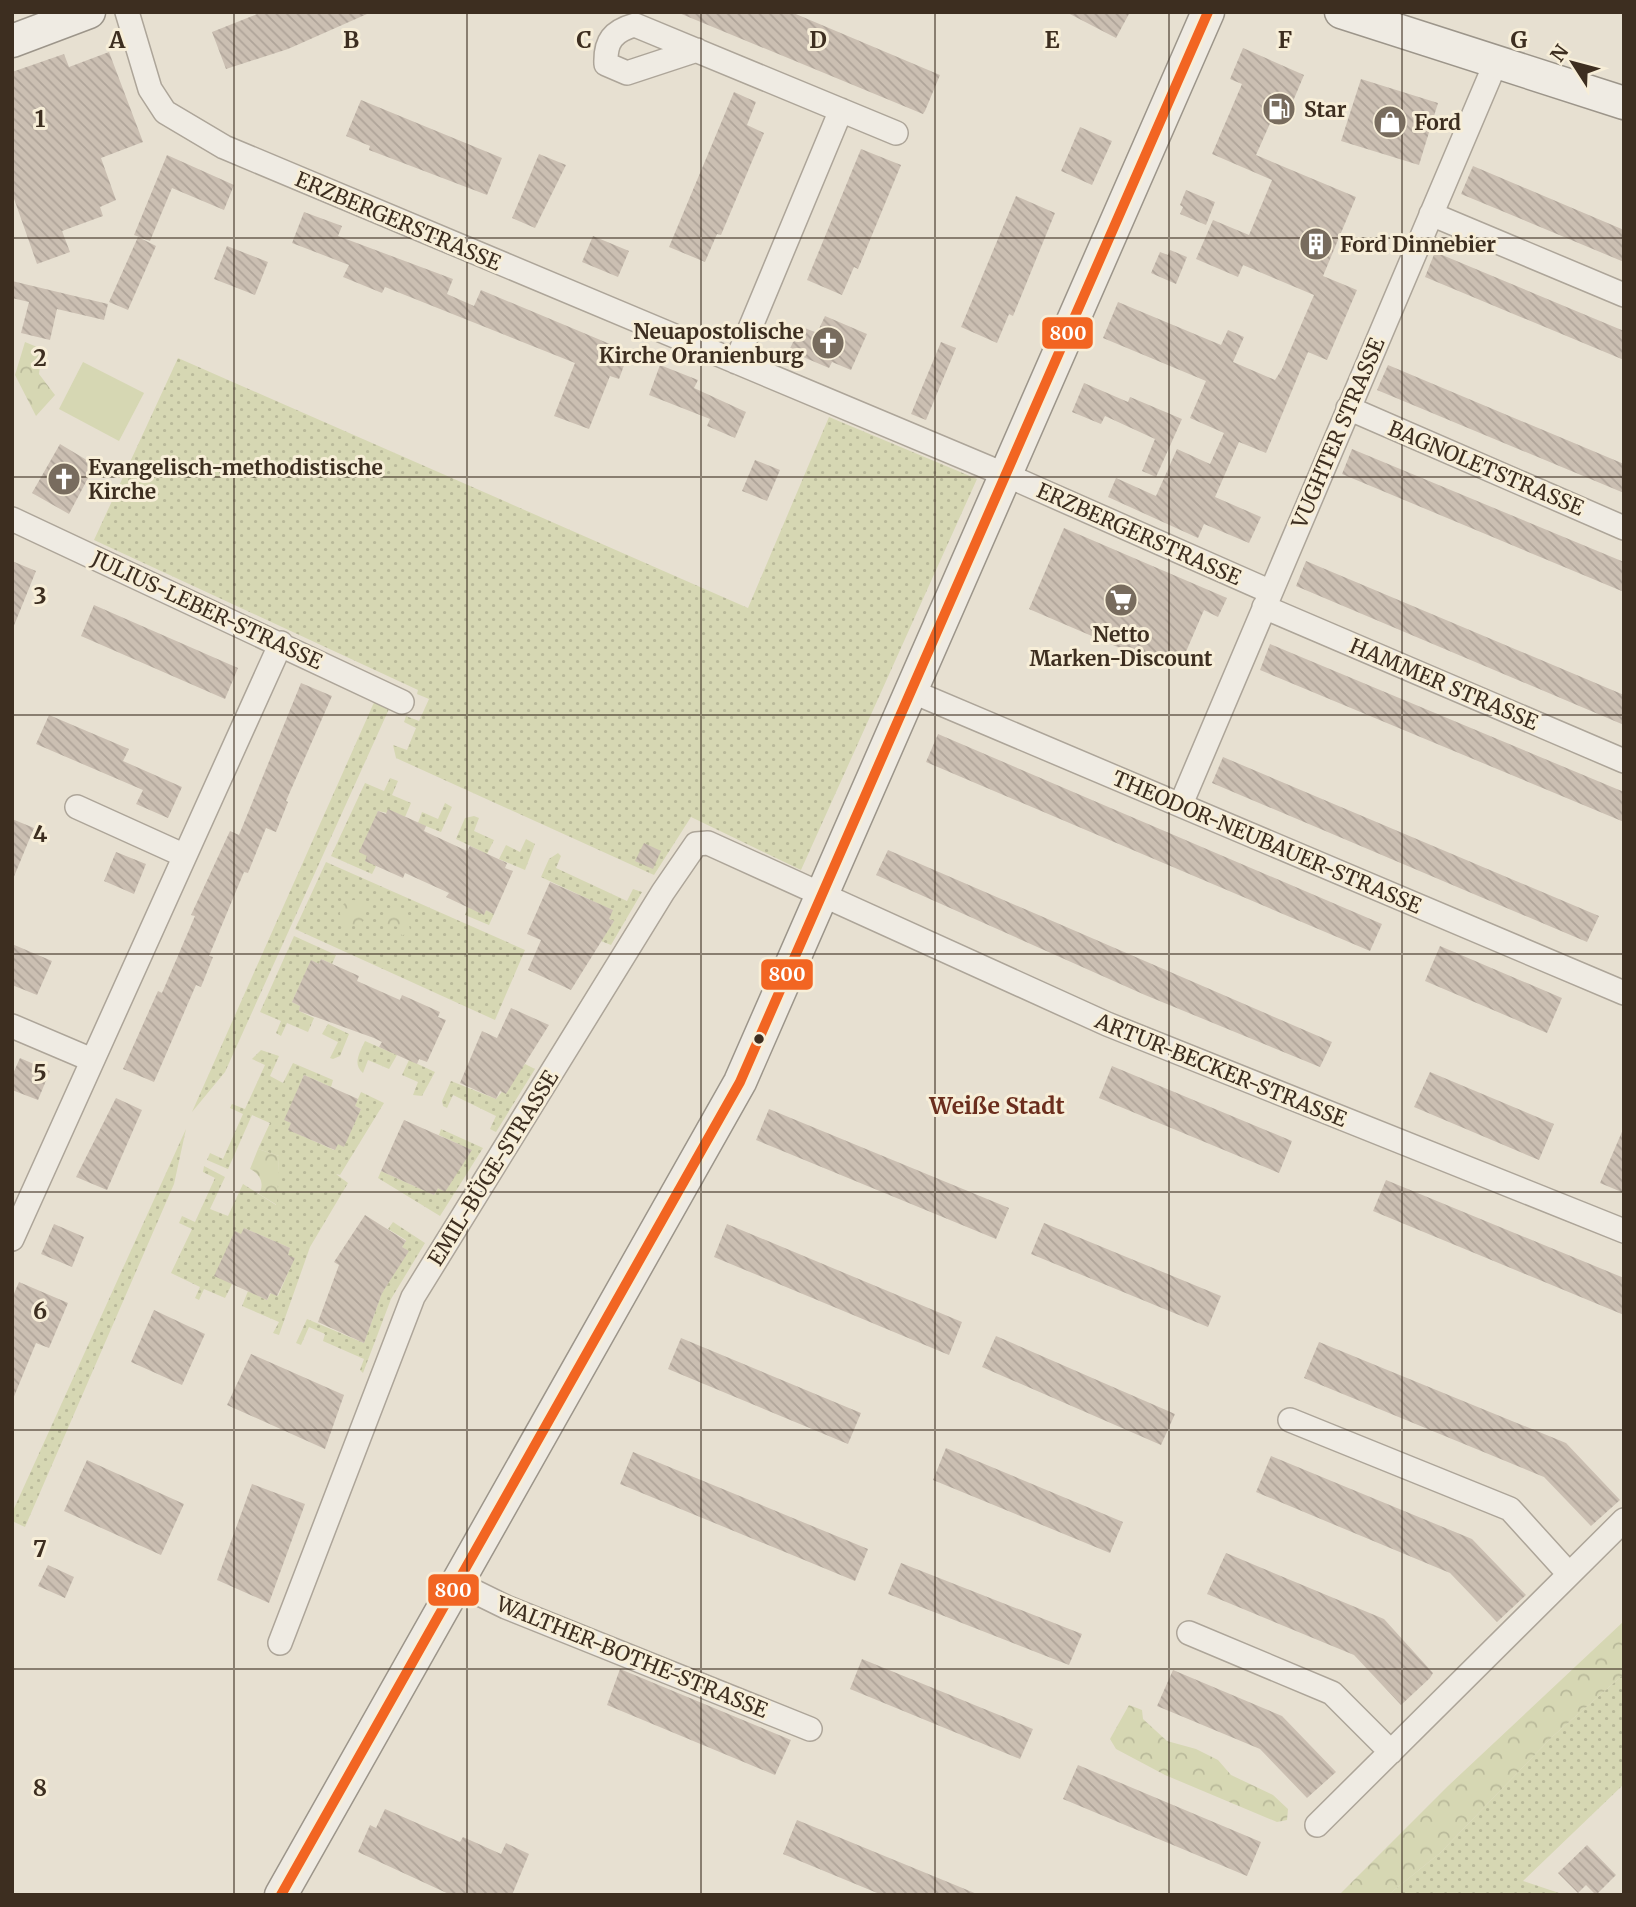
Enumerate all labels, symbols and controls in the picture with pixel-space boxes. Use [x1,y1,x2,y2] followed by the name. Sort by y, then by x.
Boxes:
[108,25,126,54] text: A
[343,25,359,54] text: B
[576,25,592,54] text: C
[809,25,827,54] text: D
[1044,25,1060,54] text: E
[1278,25,1292,54] text: F
[1511,25,1528,54] text: G
[1538,28,1608,98] north arrow
[1545,40,1573,66] text: N
[1260,90,1298,128] fuel station icon: Star
[1304,96,1347,123] place label: Star
[1371,103,1409,141] shop icon: Ford
[35,104,46,133] text: 1
[1414,109,1461,136] place label: Ford
[291,165,506,277] street label: ERZBERGERSTRASSE
[1297,225,1335,263] building icon: Ford Dinnebier
[1340,231,1496,258] place label: Ford Dinnebier
[1041,316,1094,350] line badge: 800
[599,318,804,369] place label: Neuapostolische Kirche Oranienburg
[1050,321,1086,345] text: 800
[809,324,847,362] church icon: Neuapostolische Kirche Oranienburg
[1285,333,1391,533] street label: VUGHTER STRASSE
[33,343,47,372] text: 2
[1384,415,1589,522] street label: BAGNOLETSTRASSE
[88,454,383,505] place label: Evangelisch-methodistische Kirche
[45,460,83,498] church icon: Evangelisch-methodistische Kirche
[1033,477,1246,592] street label: ERZBERGERSTRASSE
[86,544,327,676] street label: JULIUS-LEBER-STRASSE
[33,581,47,610] text: 3
[1102,581,1140,619] supermarket icon: Netto Marken-Discount
[1029,621,1213,672] place label: Netto Marken-Discount
[1346,632,1543,736] street label: HAMMER STRASSE
[1108,765,1426,920] street label: THEODOR-NEUBAUER-STRASSE
[33,819,48,848] text: 4
[760,958,814,991] line badge: 800
[769,962,805,986] text: 800
[1090,1007,1351,1133] street label: ARTUR-BECKER-STRASSE
[752,1032,766,1046] unlabelled marker
[33,1058,47,1087] text: 5
[422,1065,565,1271] street label: EMIL-BÜGE-STRASSE
[928,1091,1065,1120] district label: Weiße Stadt
[33,1296,47,1325] text: 6
[33,1534,47,1563] text: 7
[427,1573,480,1607] line badge: 800
[435,1578,471,1602] text: 800
[491,1590,772,1724] street label: WALTHER-BOTHE-STRASSE
[33,1773,47,1802] text: 8

